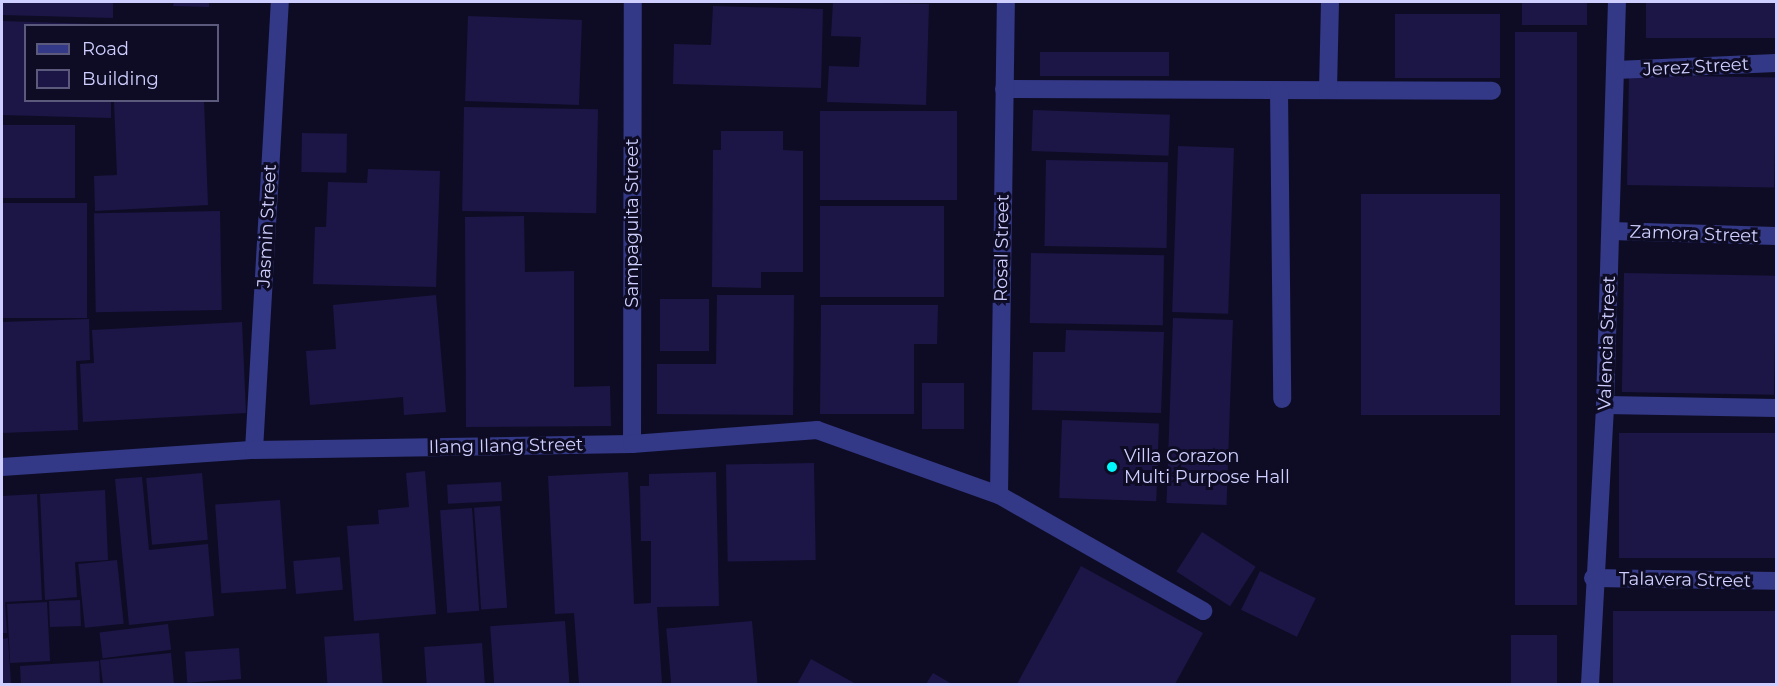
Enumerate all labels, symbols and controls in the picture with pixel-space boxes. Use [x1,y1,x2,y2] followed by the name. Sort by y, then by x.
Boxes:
[24,24,219,102] legend
[82,38,129,60] text: Road
[1643,53,1749,81] street label: Jerez Street
[82,68,159,90] text: Building
[621,138,643,308] street label: Sampaguita Street
[253,164,281,288] street label: Jasmin Street
[990,194,1014,302] street label: Rosal Street
[1629,221,1759,247] street label: Zamora Street
[1594,275,1620,411] street label: Valencia Street
[429,434,583,458] street label: Ilang Ilang Street
[1124,446,1290,488] place label: Villa Corazon Multi Purpose Hall
[1105,460,1119,474] marker: Villa Corazon Multi Purpose Hall
[1619,568,1751,592] street label: Talavera Street

